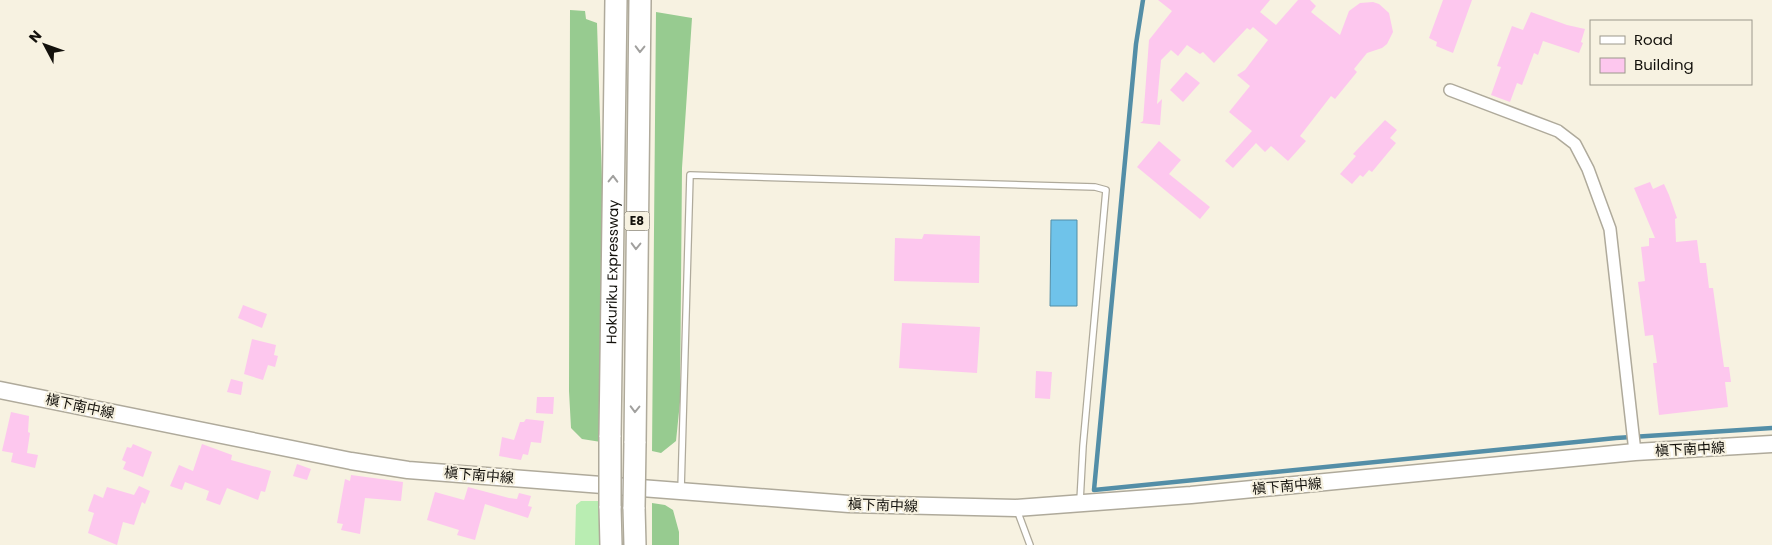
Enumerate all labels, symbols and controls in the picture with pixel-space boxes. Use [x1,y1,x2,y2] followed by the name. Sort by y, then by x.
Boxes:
[20,20,70,70] north arrow
[1590,20,1752,85] legend
[24,26,46,47] text: N
[1634,29,1673,50] text: Road
[634,45,645,53] one-way arrow
[1634,54,1694,75] text: Building
[608,174,618,182] one-way arrow
[601,200,623,344] street label: Hokuriku Expressway
[624,212,650,230] road number: E8
[631,242,642,250] one-way arrow
[44,389,116,423] street label: 槇下南中線
[630,405,640,413] one-way arrow
[1655,437,1725,461] street label: 槇下南中線
[443,462,515,488] street label: 槇下南中線
[1251,473,1323,499] street label: 槇下南中線
[848,494,918,516] street label: 槇下南中線

